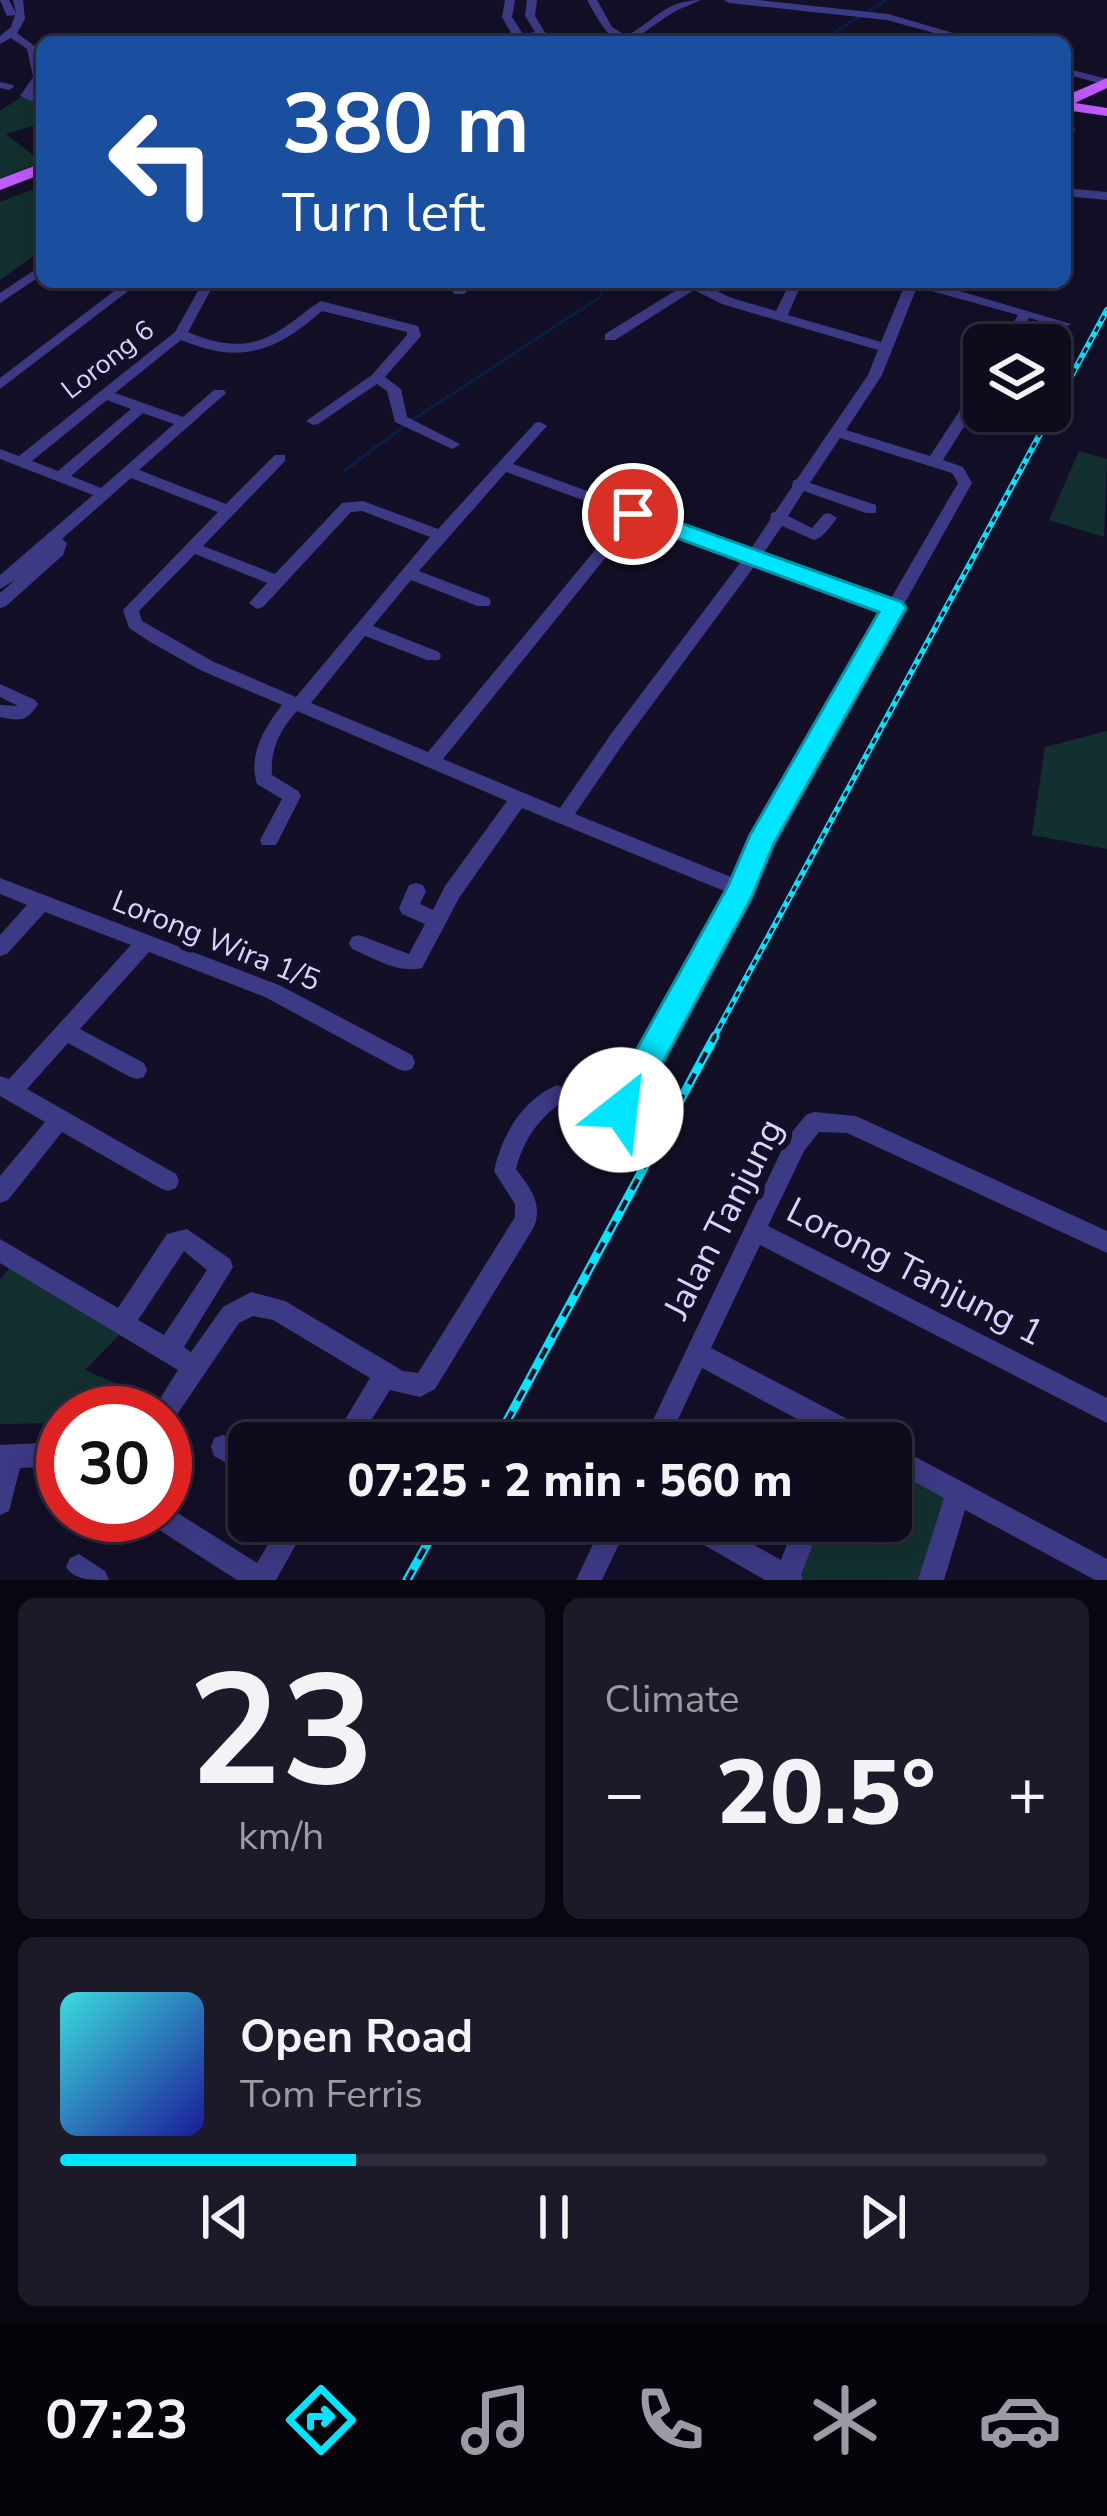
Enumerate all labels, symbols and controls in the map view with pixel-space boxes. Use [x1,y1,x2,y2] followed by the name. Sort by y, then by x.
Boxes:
[282,67,530,182] text: 380 m
[84,84,240,240] icon: left
[282,176,485,250] text: Turn left
[54,312,162,408] street label: Lorong 6
[963,324,1071,432] map controls
[963,324,1071,432] button: layers
[582,463,684,565] pin
[600,481,666,547] icon: arrive
[106,881,326,1001] street label: Lorong Wira 1/5
[558,1047,684,1173] position arrow
[652,1110,796,1329] street label: Jalan Tanjung
[778,1186,1052,1358] street label: Lorong Tanjung 1
[36,1386,192,1542] speed limit sign: 30
[347,1451,793,1512] text: 07:25 · 2 min · 560 m
[188,1625,375,1838] text: 23
[605,1673,740,1726] text: Climate
[716,1732,936,1855] text: 20.5°
[605,1749,644,1839] text: −
[1007,1749,1047,1839] text: +
[238,1810,324,1863] text: km/h
[240,2007,473,2068] text: Open Road
[240,2068,423,2121] text: Tom Ferris
[192,2184,258,2250] icon: previous
[521,2184,587,2250] icon: pause
[850,2184,916,2250] icon: next
[279,2378,363,2462] icon: directions
[454,2378,538,2462] icon: music
[628,2378,712,2462] icon: phone
[803,2378,887,2462] icon: climate
[978,2378,1062,2462] icon: car
[45,2383,188,2457] text: 07:23

